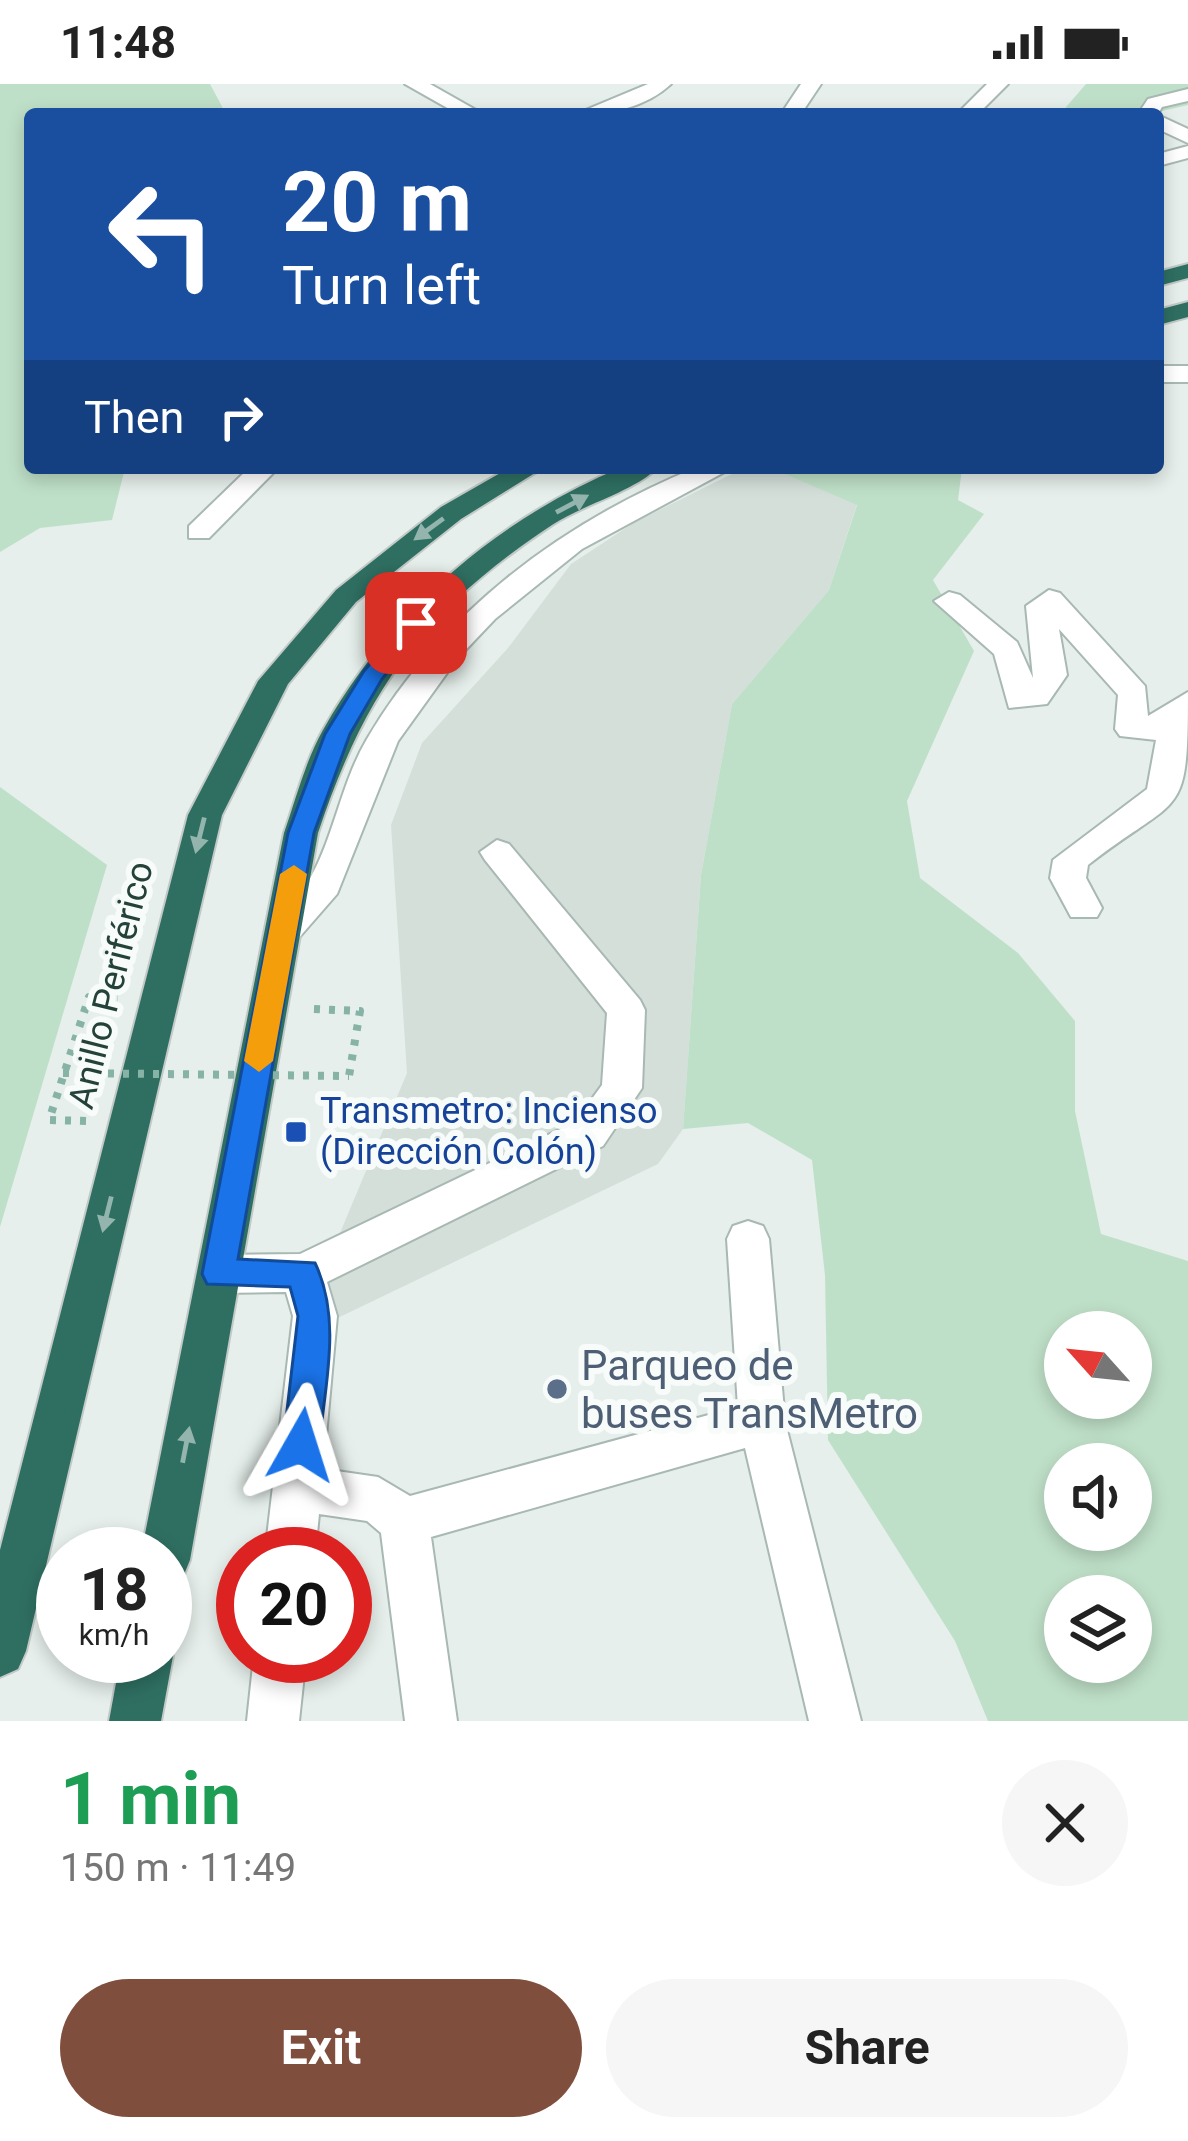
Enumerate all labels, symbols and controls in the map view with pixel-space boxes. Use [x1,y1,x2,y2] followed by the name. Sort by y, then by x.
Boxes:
[60,16,176,69] text: 11:48
[282,153,472,252] text: 20 m
[84,156,240,312] icon: left
[282,254,481,317] text: Turn left
[208,384,274,450] icon: right
[84,391,184,444] text: Then
[555,494,590,515] one-way arrow
[413,517,445,541] one-way arrow
[365,572,467,674] pin
[383,590,449,656] icon: arrive
[190,817,209,854] one-way arrow
[60,857,162,1113] street label: Anillo Periférico
[320,1090,658,1173] place label: Transmetro: Incienso (Dirección Colón)
[283,1119,309,1145] marker: Transmetro: Incienso (Dirección Colón)
[97,1195,116,1232] one-way arrow
[1044,1311,1152,1419] north arrow
[1044,1311,1152,1683] map controls
[581,1341,918,1438] place label: Parqueo de buses TransMetro
[544,1376,570,1402] marker: Parqueo de buses TransMetro
[238,1382,364,1508] position arrow
[177,1426,196,1463] one-way arrow
[1044,1443,1152,1551] button: sound
[216,1527,372,1683] speed limit sign: 20
[80,1554,148,1625] text: 18
[1044,1575,1152,1683] button: layers
[79,1617,149,1652] text: km/h
[60,1757,241,1842] text: 1 min
[1002,1760,1128,1886] button: close
[60,1845,296,1891] text: 150 m · 11:49
[60,1979,582,2117] button: Exit
[606,1979,1128,2117] button: Share

